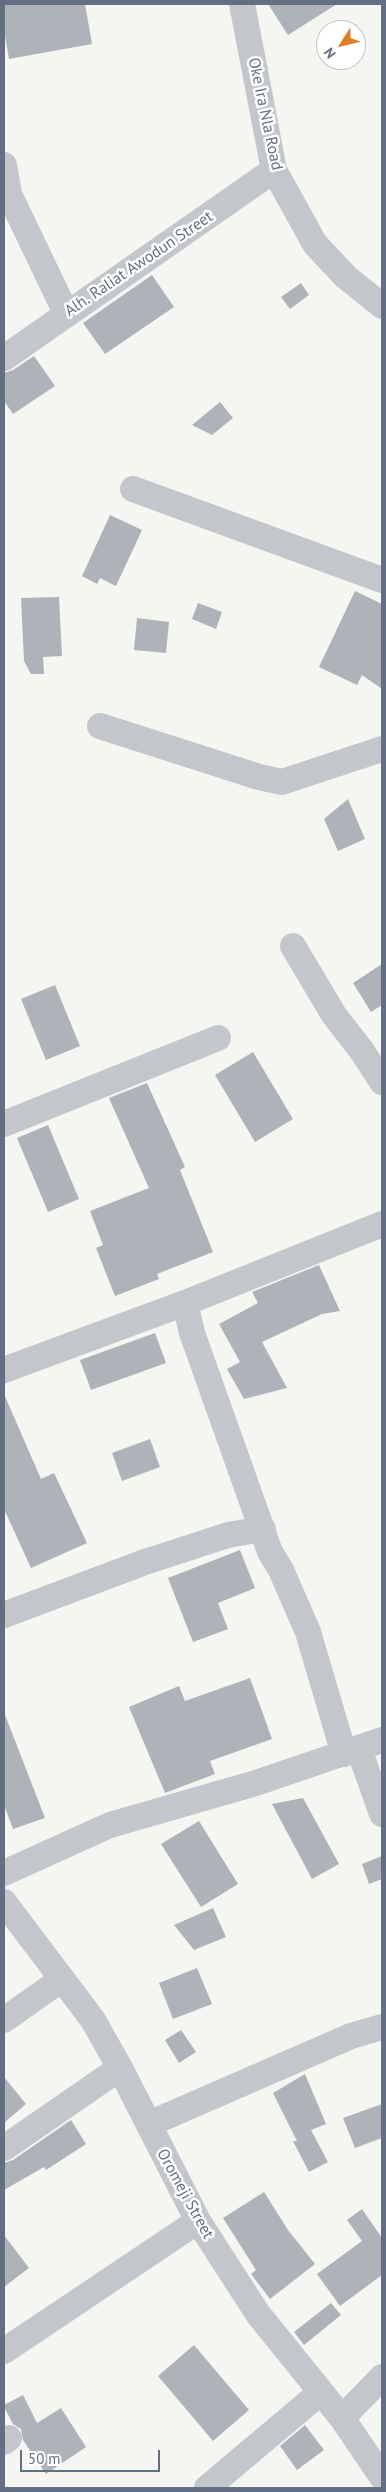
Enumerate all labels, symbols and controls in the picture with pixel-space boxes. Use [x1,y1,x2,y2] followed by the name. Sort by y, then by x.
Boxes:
[316,20,366,70] north arrow
[320,44,340,62] text: N
[244,56,286,172] street label: Oke Ira Nla Road
[61,207,217,321] street label: Alh. Raliat Awodun Street
[152,2146,218,2242] street label: Oromeji Street
[22,2440,162,2472] scale bar
[28,2449,61,2468] text: 50 m

